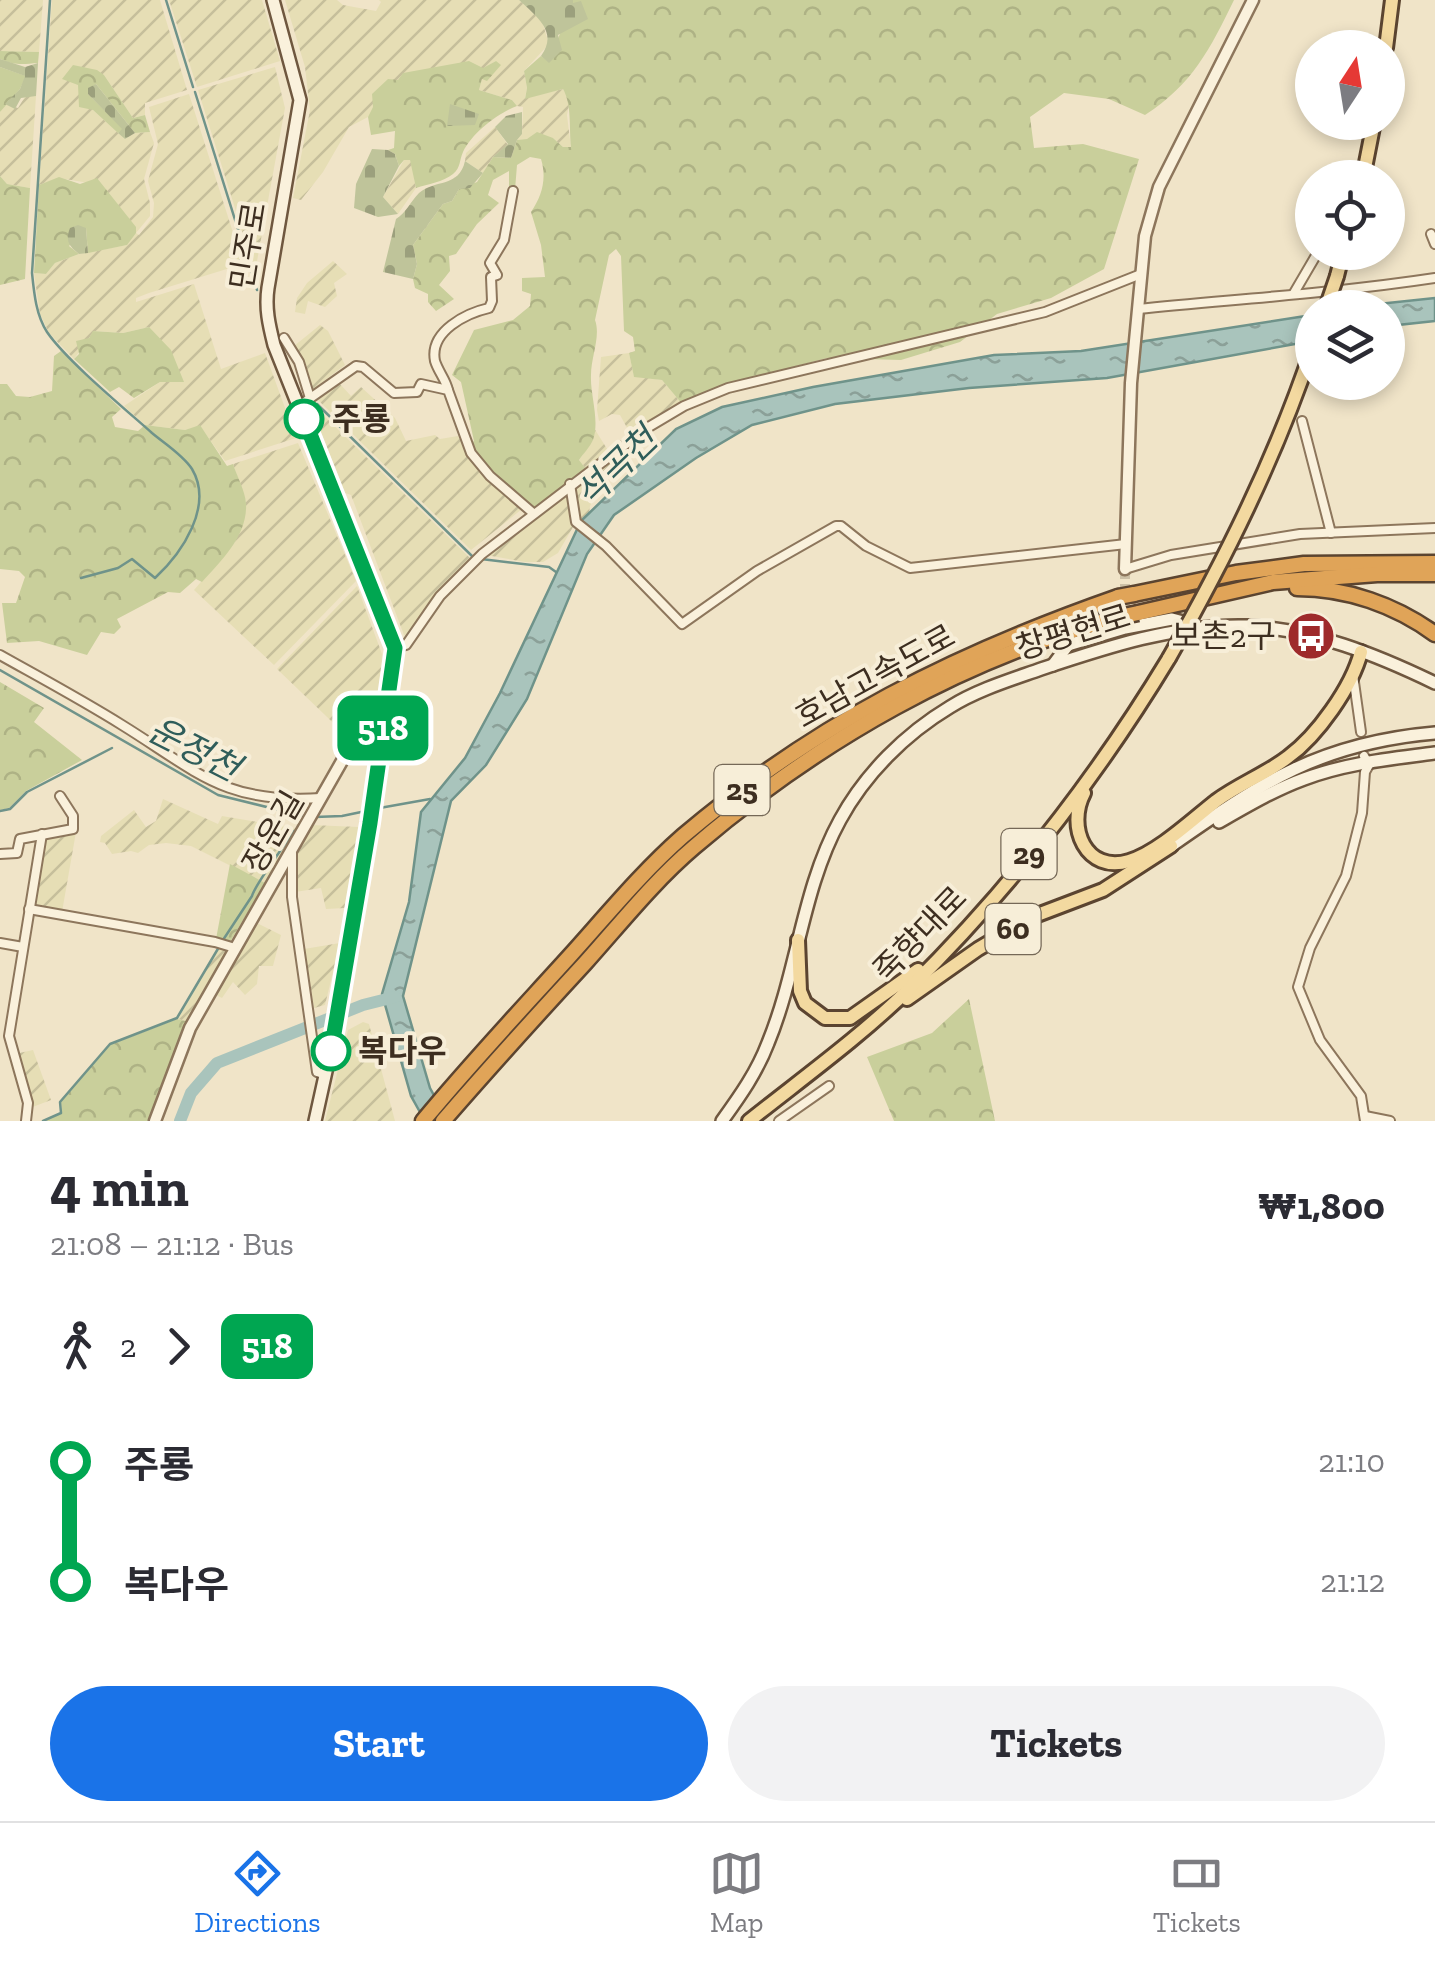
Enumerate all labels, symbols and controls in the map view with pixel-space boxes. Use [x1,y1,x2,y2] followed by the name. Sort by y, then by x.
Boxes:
[1295,30,1405,140] north arrow
[1295,30,1405,400] map controls
[1295,160,1405,270] button: locate
[222,199,274,293] street label: 민주로
[1295,290,1405,400] button: layers
[285,400,323,438] marker: 주룡
[332,400,391,438] place label: 주룡
[567,416,668,516] water label: 석곡천
[1011,597,1135,667] street label: 창평현로
[1285,610,1337,662] bus stop icon: 보촌2구
[789,617,961,735] street label: 호남고속도로
[1171,617,1276,655] place label: 보촌2구
[326,696,440,760] line badge: 518
[357,707,409,749] text: 518
[141,708,250,791] water label: 운정천
[714,765,770,815] road number: 25
[234,784,312,880] street label: 장운길
[1002,829,1056,879] road number: 29
[865,878,975,990] street label: 죽향대로
[986,904,1040,954] road number: 60
[312,1032,350,1070] marker: 복다우
[358,1032,446,1070] place label: 복다우
[50,1154,189,1220] text: 4 min
[1258,1183,1385,1229] text: ₩1,800
[50,1225,294,1263] text: 21:08 – 21:12 · Bus
[50,1319,105,1374] icon: walk
[151,1319,206,1374] icon: forward
[241,1325,293,1367] text: 518
[120,1327,136,1365] text: 2
[124,1442,194,1488] text: 주룡
[1318,1442,1385,1480] text: 21:10
[124,1562,229,1608] text: 복다우
[1320,1562,1385,1600] text: 21:12
[50,1686,708,1801] button: Start
[728,1686,1385,1801] button: Tickets
[194,1846,321,1939] tab: Directions
[709,1846,764,1939] tab: Map
[1153,1846,1241,1939] tab: Tickets

